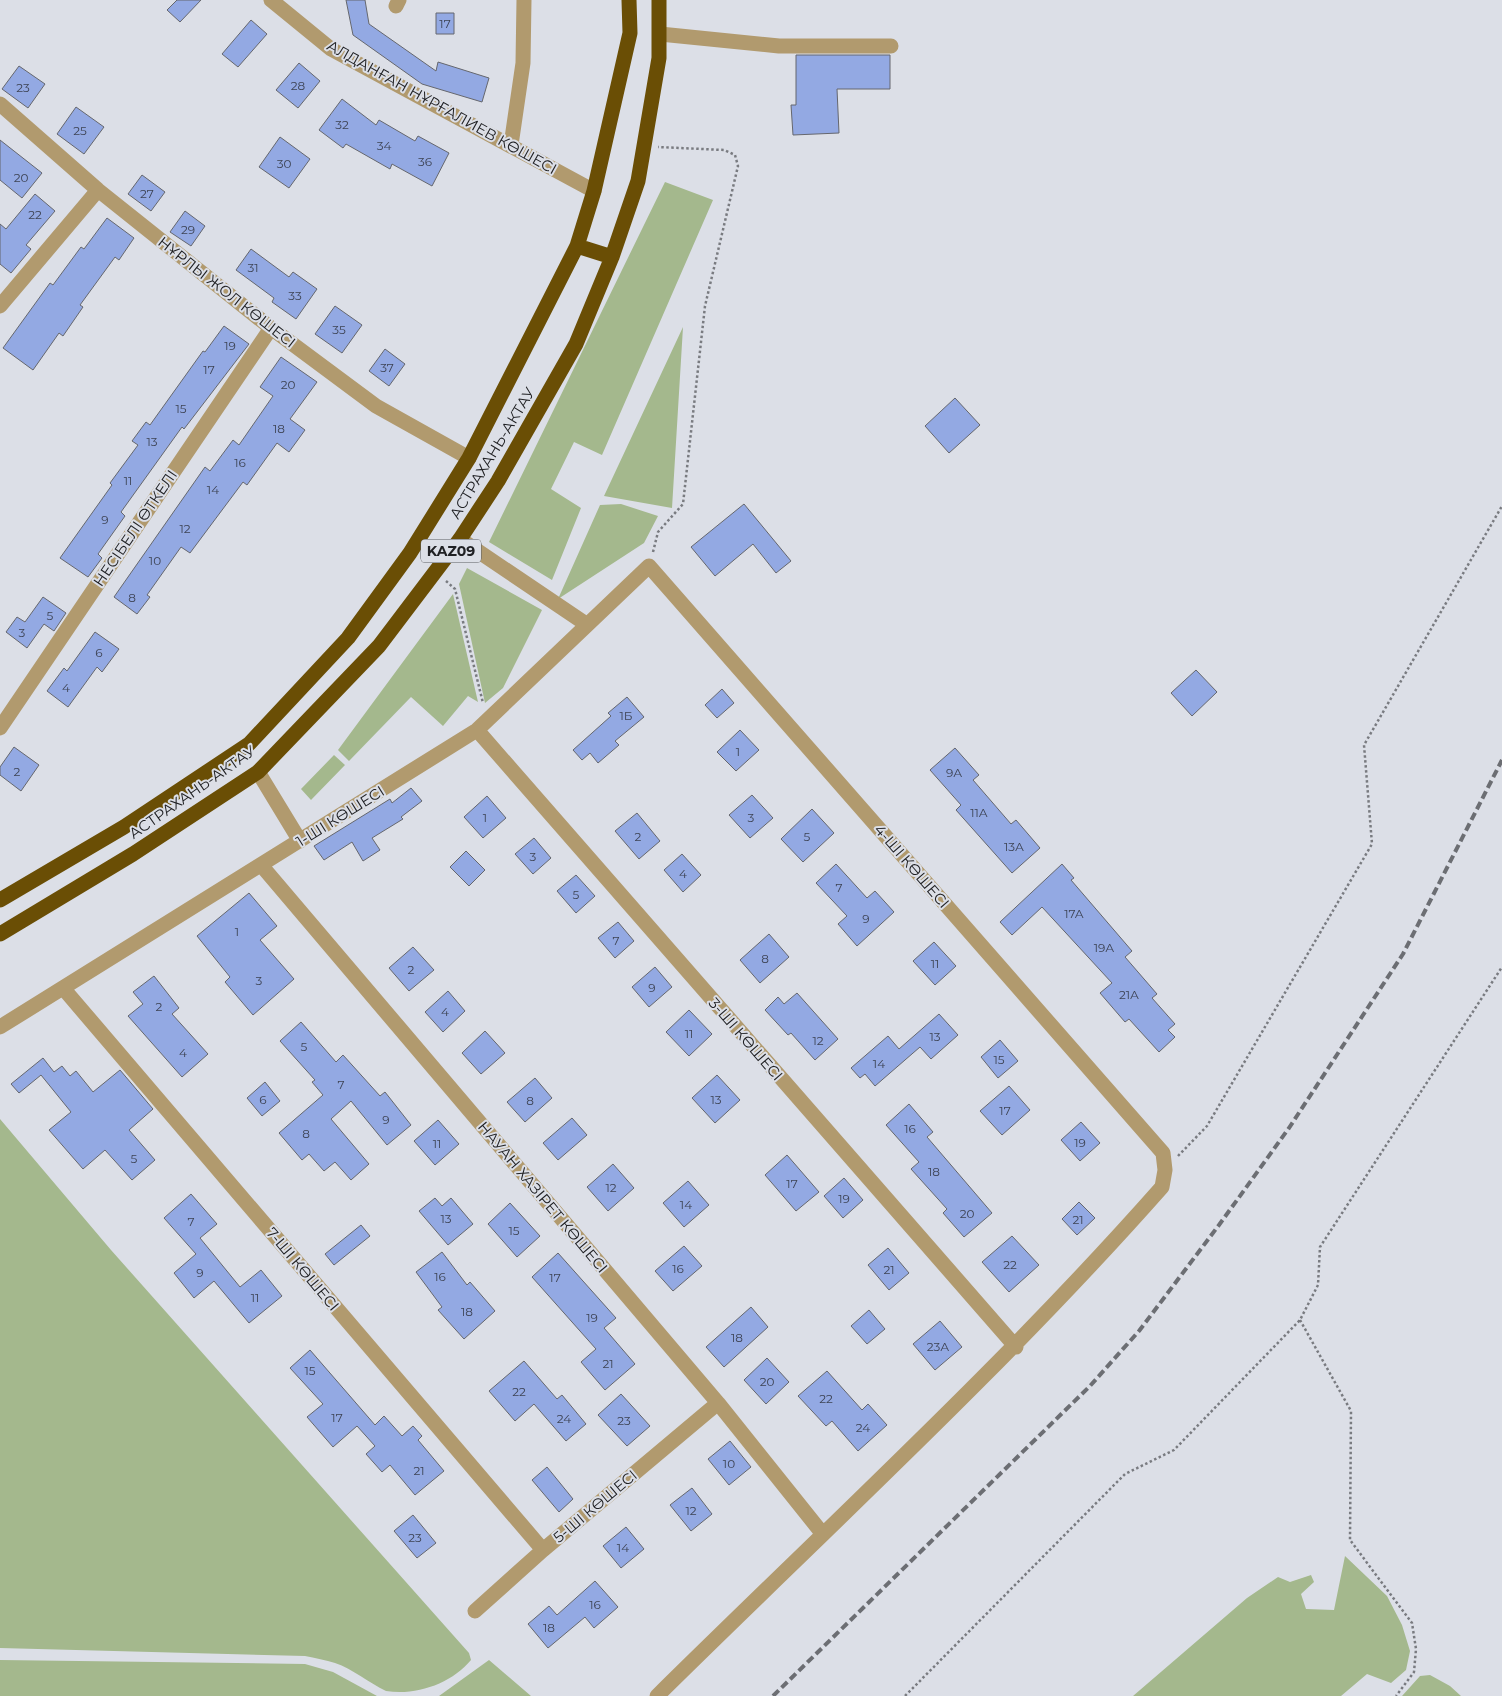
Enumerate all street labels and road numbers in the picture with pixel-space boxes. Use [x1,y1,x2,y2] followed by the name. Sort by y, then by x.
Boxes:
[324,36,560,178] street label: АЛДАНҒАН НҰРҒАЛИЕВ КӨШЕСІ
[154,232,300,352] street label: НҰРЛЫ ЖОЛ КӨШЕСІ
[445,383,539,522] street label: АСТРАХАНЬ-АКТАУ
[89,466,181,590] street label: НЕСІБЕЛІ ӨТКЕЛІ
[421,540,481,562] road number: KAZ09
[125,741,260,843] street label: АСТРАХАНЬ-АКТАУ
[292,781,388,851] street label: 1-ШI КӨШЕСІ
[870,820,954,912] street label: 4-ШI КӨШЕСІ
[705,994,787,1084] street label: 3-ШI КӨШЕСІ
[474,1117,612,1277] street label: НАУАН ХАЗІРЕТ КӨШЕСІ
[263,1223,343,1315] street label: 7-ШI КӨШЕСІ
[549,1465,641,1547] street label: 5-ШI КӨШЕСІ

